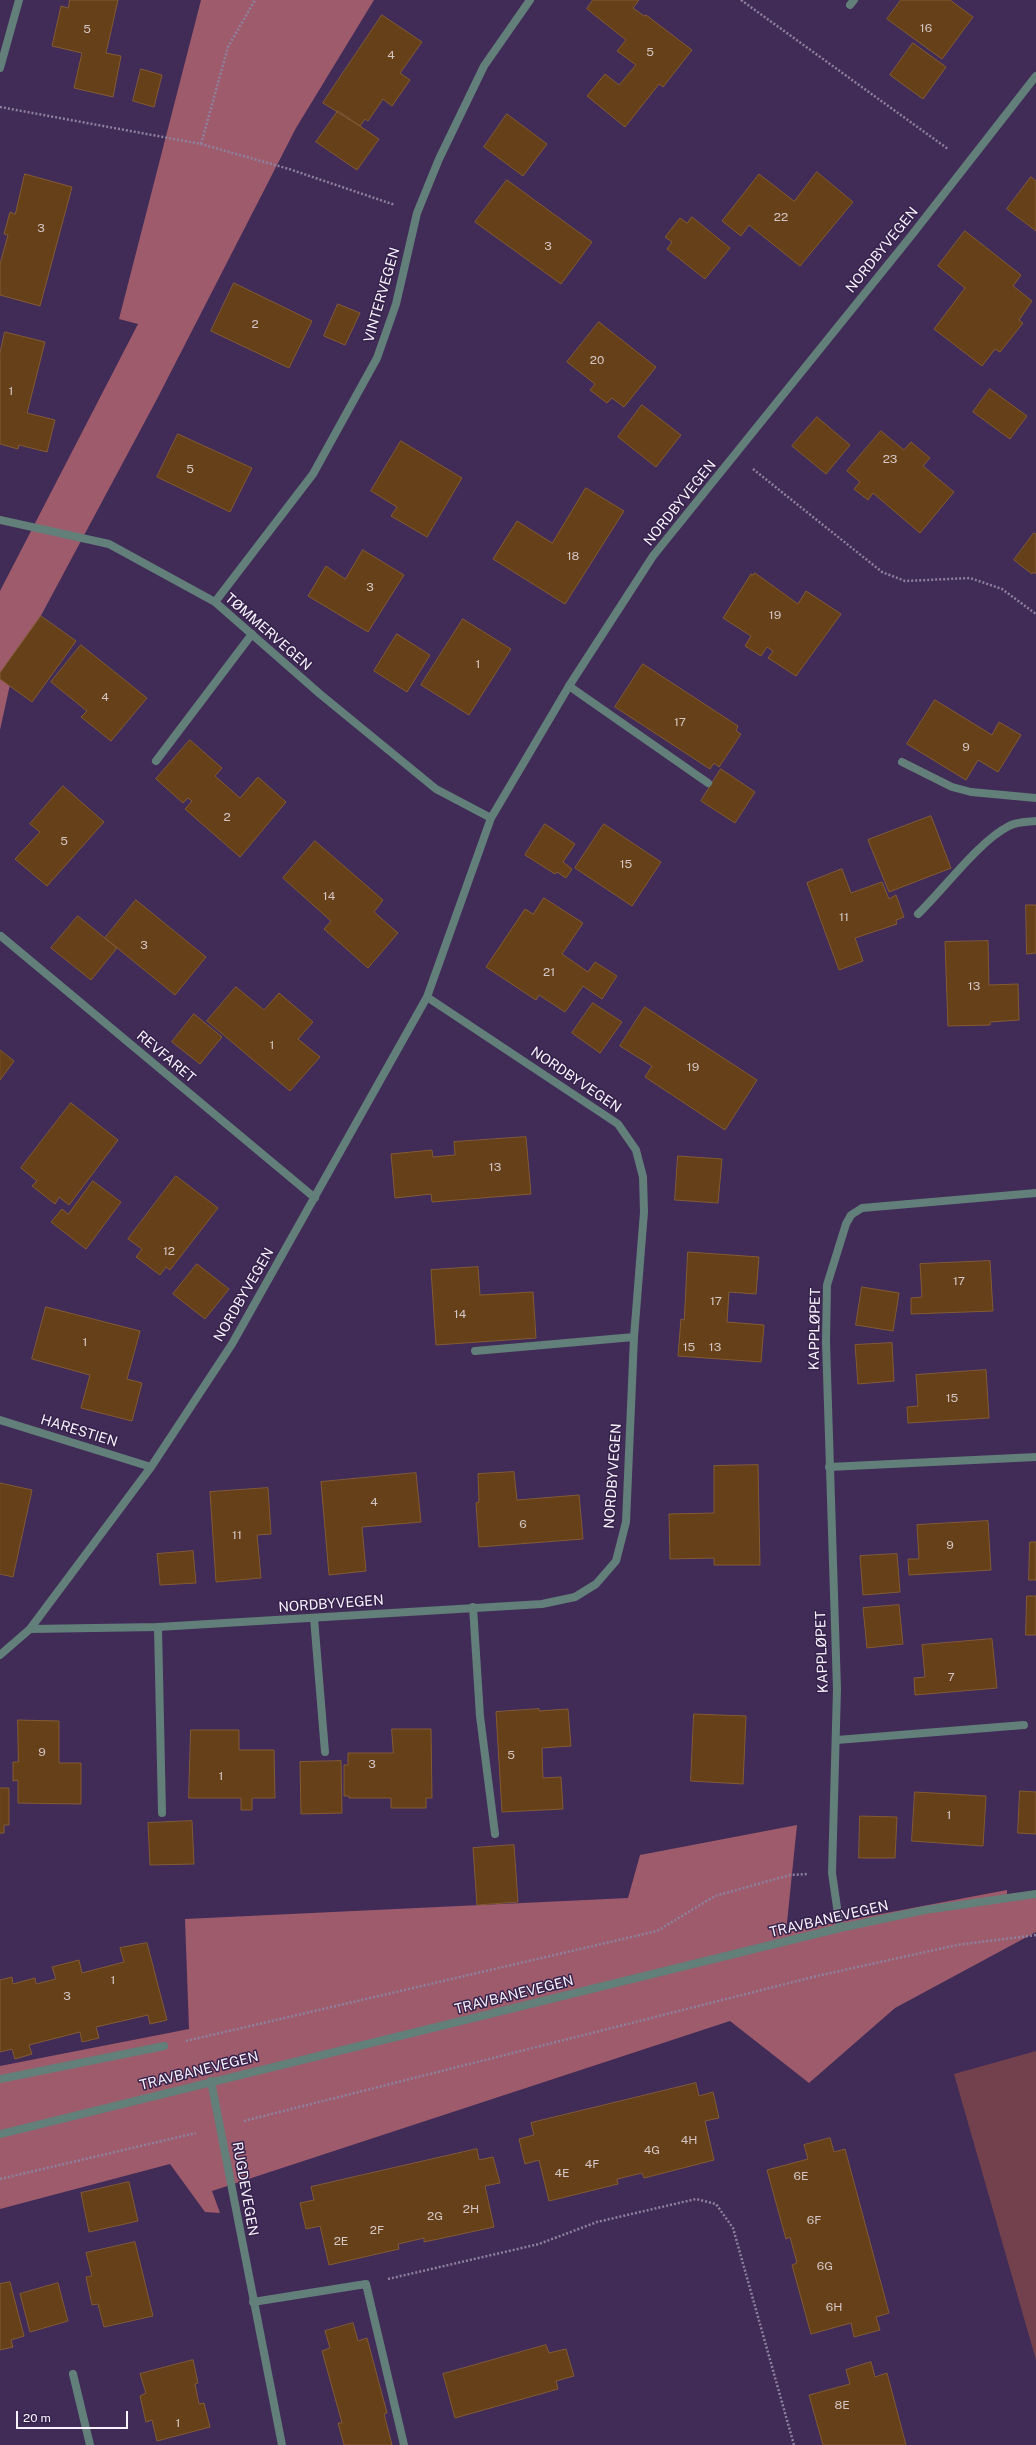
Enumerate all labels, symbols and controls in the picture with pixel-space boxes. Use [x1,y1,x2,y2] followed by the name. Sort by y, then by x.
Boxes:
[920,21,932,35] house number: 16
[83,22,91,36] house number: 5
[646,45,654,59] house number: 5
[387,48,395,62] house number: 4
[842,204,922,296] street label: NORDBYVEGEN
[774,210,788,224] house number: 22
[37,221,45,235] house number: 3
[544,239,552,253] house number: 3
[360,246,404,344] street label: VINTERVEGEN
[251,317,259,331] house number: 2
[590,353,604,367] house number: 20
[9,384,13,398] house number: 1
[883,452,897,466] house number: 23
[640,457,720,549] street label: NORDBYVEGEN
[186,462,194,476] house number: 5
[567,549,579,563] house number: 18
[366,580,374,594] house number: 3
[221,590,315,674] street label: TØMMERVEGEN
[769,608,781,622] house number: 19
[476,657,480,671] house number: 1
[101,690,109,704] house number: 4
[674,715,686,729] house number: 17
[962,740,970,754] house number: 9
[223,810,231,824] house number: 2
[60,834,68,848] house number: 5
[620,857,632,871] house number: 15
[323,889,335,903] house number: 14
[839,910,849,924] house number: 11
[140,938,148,952] house number: 3
[543,965,555,979] house number: 21
[968,979,980,993] house number: 13
[133,1028,199,1086] street label: REVFARET
[270,1038,274,1052] house number: 1
[528,1044,624,1116] street label: NORDBYVEGEN
[687,1060,699,1074] house number: 19
[489,1160,501,1174] house number: 13
[163,1244,175,1258] house number: 12
[210,1245,278,1345] street label: NORDBYVEGEN
[953,1274,965,1288] house number: 17
[806,1288,824,1370] street label: KAPPLØPET
[710,1294,722,1308] house number: 17
[454,1307,466,1321] house number: 14
[83,1335,87,1349] house number: 1
[683,1340,695,1354] house number: 15
[709,1340,721,1354] house number: 13
[946,1391,958,1405] house number: 15
[38,1411,120,1451] street label: HARESTIEN
[601,1423,625,1529] street label: NORDBYVEGEN
[370,1495,378,1509] house number: 4
[519,1517,527,1531] house number: 6
[232,1528,242,1542] house number: 11
[946,1538,954,1552] house number: 9
[278,1592,384,1616] street label: NORDBYVEGEN
[812,1611,832,1693] street label: KAPPLØPET
[947,1670,955,1684] house number: 7
[38,1745,46,1759] house number: 9
[507,1748,515,1762] house number: 5
[368,1757,376,1771] house number: 3
[219,1769,223,1783] house number: 1
[947,1808,951,1822] house number: 1
[768,1897,890,1941] street label: TRAVBANEVEGEN
[453,1972,575,2018] street label: TRAVBANEVEGEN
[111,1973,115,1987] house number: 1
[63,1989,71,2003] house number: 3
[138,2048,260,2094] street label: TRAVBANEVEGEN
[681,2133,697,2147] house number: 4H
[228,2141,262,2237] street label: RUGDEVEGEN
[644,2143,660,2157] house number: 4G
[585,2157,599,2171] house number: 4F
[555,2166,569,2180] house number: 4E
[794,2169,808,2183] house number: 6E
[463,2202,479,2216] house number: 2H
[427,2209,443,2223] house number: 2G
[807,2213,821,2227] house number: 6F
[370,2223,384,2237] house number: 2F
[334,2234,348,2248] house number: 2E
[817,2259,833,2273] house number: 6G
[826,2300,842,2314] house number: 6H
[834,2398,850,2412] house number: 8E
[18,2403,130,2429] scale bar
[23,2411,51,2425] text: 20 m
[176,2416,180,2430] house number: 1

